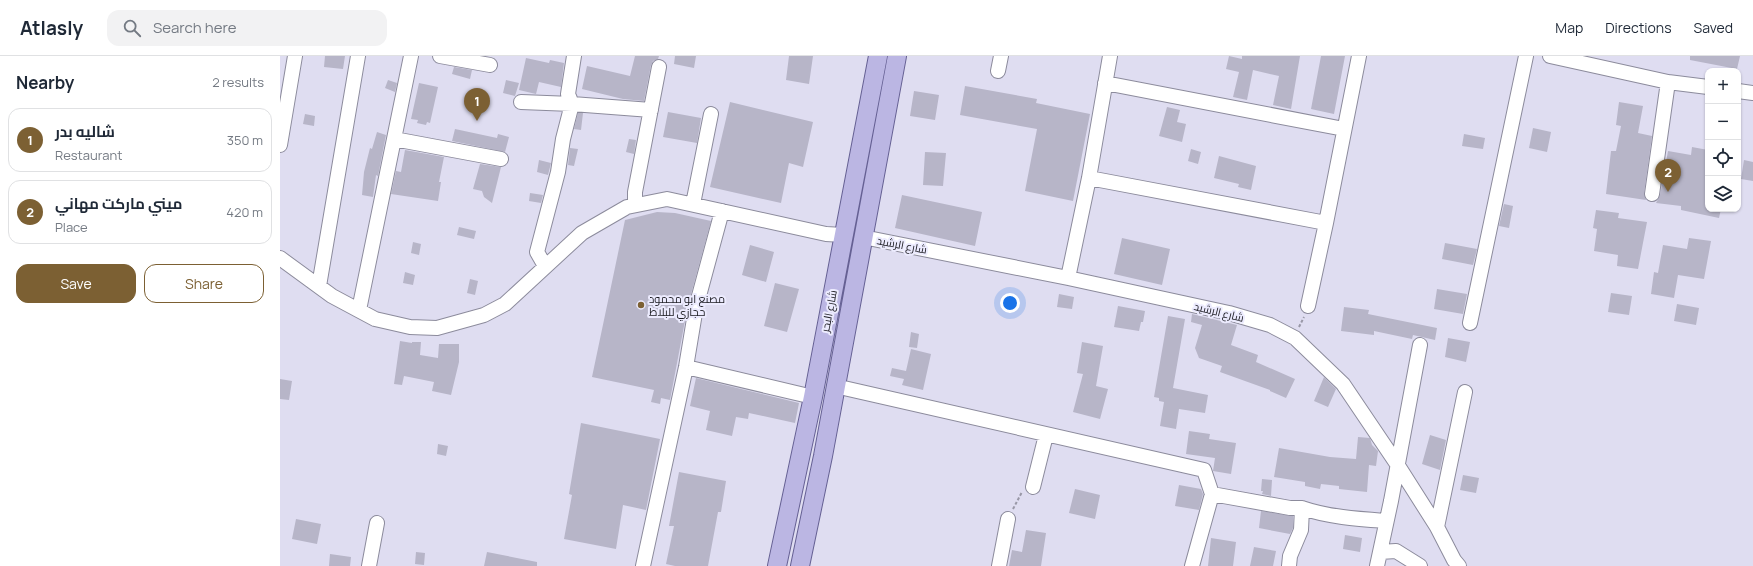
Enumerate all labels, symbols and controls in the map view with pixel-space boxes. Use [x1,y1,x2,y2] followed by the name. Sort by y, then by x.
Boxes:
[107,10,387,46] search box
[20,15,83,41] text: Atlasly
[121,17,143,39] icon: search
[153,17,236,38] text: Search here
[1555,18,1583,37] text: Map
[1605,18,1672,37] text: Directions
[1694,18,1733,37] text: Saved
[1705,68,1741,212] map controls
[1705,68,1741,104] button: +
[16,71,74,94] text: Nearby
[212,73,264,91] text: 2 results
[464,88,490,121] pin: 1
[1705,104,1741,140] button: −
[55,121,115,142] text: شاليه بدر
[27,131,33,149] text: 1
[227,131,263,149] text: 350 m
[1705,140,1741,176] button: locate
[55,146,122,164] text: Restaurant
[1655,159,1681,192] pin: 2
[1705,176,1741,212] button: layers
[55,193,182,214] text: ميني ماركت مهاني
[26,203,34,221] text: 2
[226,203,263,221] text: 420 m
[55,218,88,236] text: Place
[875,232,929,258] street label: شارع الرشيد
[16,264,136,303] button: Save
[144,264,264,303] button: Share
[817,289,841,334] street label: شارع البحر
[649,291,725,321] place label: مصنع ابو محمود حجازي للبلاط
[1000,293,1020,313] your location
[1192,298,1246,326] street label: شارع الرشيد
[636,300,646,310] marker: مصنع ابو محمود حجازي للبلاط

